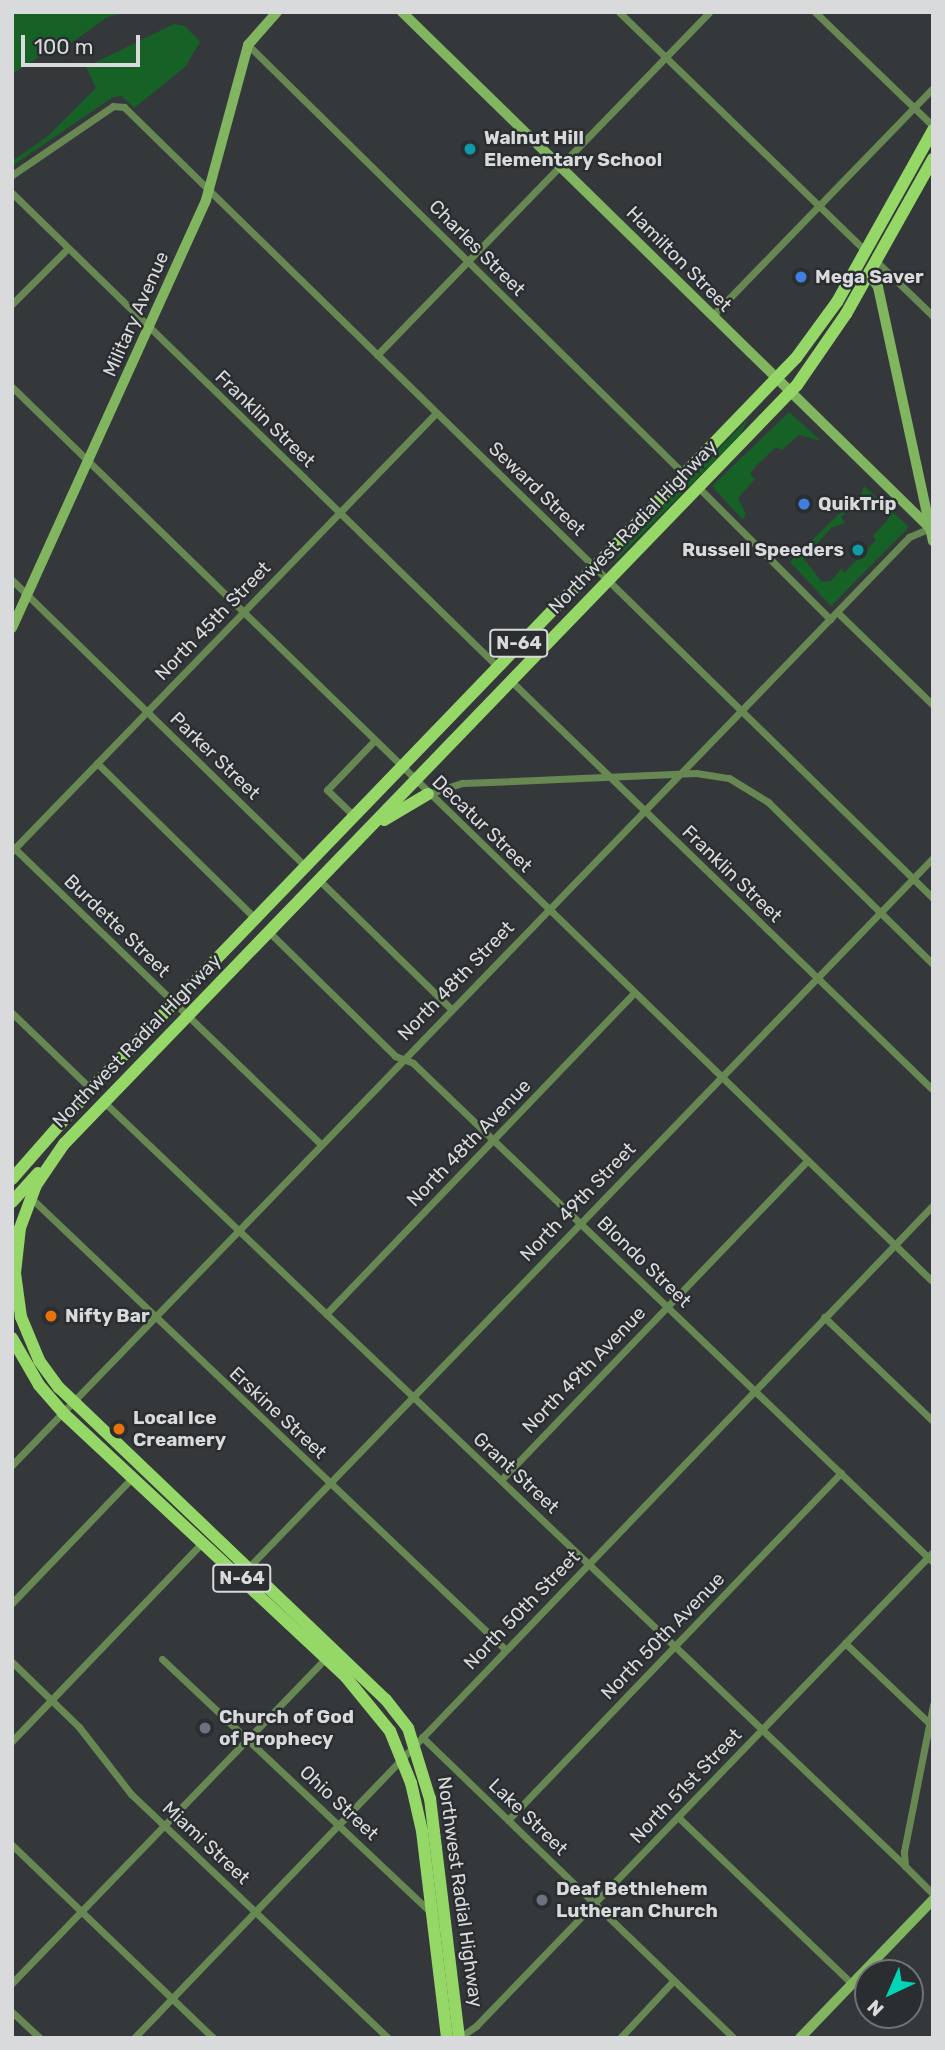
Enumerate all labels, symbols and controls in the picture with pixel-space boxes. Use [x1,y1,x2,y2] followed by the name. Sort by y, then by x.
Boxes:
[24,21,144,65] scale bar
[34,34,93,59] text: 100 m
[484,127,663,171] place label: Walnut Hill Elementary School
[462,141,478,157] marker: Walnut Hill Elementary School
[424,195,530,301] street label: Charles Street
[622,202,736,316] street label: Hamilton Street
[98,247,174,381] street label: Military Avenue
[815,266,924,288] place label: Mega Saver
[793,269,809,285] marker: Mega Saver
[210,366,320,472] street label: Franklin Street
[544,435,722,619] street label: Northwest Radial Highway
[484,437,590,541] street label: Seward Street
[818,493,896,515] place label: QuikTrip
[796,496,812,512] marker: QuikTrip
[682,539,844,561] place label: Russell Speeders
[850,542,866,558] marker: Russell Speeders
[150,557,276,685] street label: North 45th Street
[489,628,549,658] road number: N-64
[165,707,265,805] street label: Parker Street
[427,771,537,877] street label: Decatur Street
[677,821,787,927] street label: Franklin Street
[59,870,175,982] street label: Burdette Street
[393,916,519,1046] street label: North 48th Street
[48,949,226,1133] street label: Northwest Radial Highway
[402,1074,536,1212] street label: North 48th Avenue
[515,1138,641,1266] street label: North 49th Street
[592,1212,696,1312] street label: Blondo Street
[517,1302,651,1438] street label: North 49th Avenue
[65,1305,150,1327] place label: Nifty Bar
[43,1308,59,1324] marker: Nifty Bar
[225,1362,331,1464] street label: Erskine Street
[133,1407,226,1451] place label: Local Ice Creamery
[111,1421,127,1437] marker: Local Ice Creamery
[468,1428,564,1518] street label: Grant Street
[459,1546,585,1674] street label: North 50th Street
[212,1563,272,1592] road number: N-64
[596,1567,730,1705] street label: North 50th Avenue
[219,1706,354,1750] place label: Church of God of Prophecy
[197,1720,213,1736] marker: Church of God of Prophecy
[625,1724,747,1848] street label: North 51st Street
[295,1761,383,1845] street label: Ohio Street
[484,1774,572,1860] street label: Lake Street
[433,1775,487,2009] street label: Northwest Radial Highway
[158,1797,254,1889] street label: Miami Street
[556,1878,718,1922] place label: Deaf Bethlehem Lutheran Church
[534,1892,550,1908] marker: Deaf Bethlehem Lutheran Church
[854,1959,924,2029] north arrow
[863,1995,888,2021] text: N

